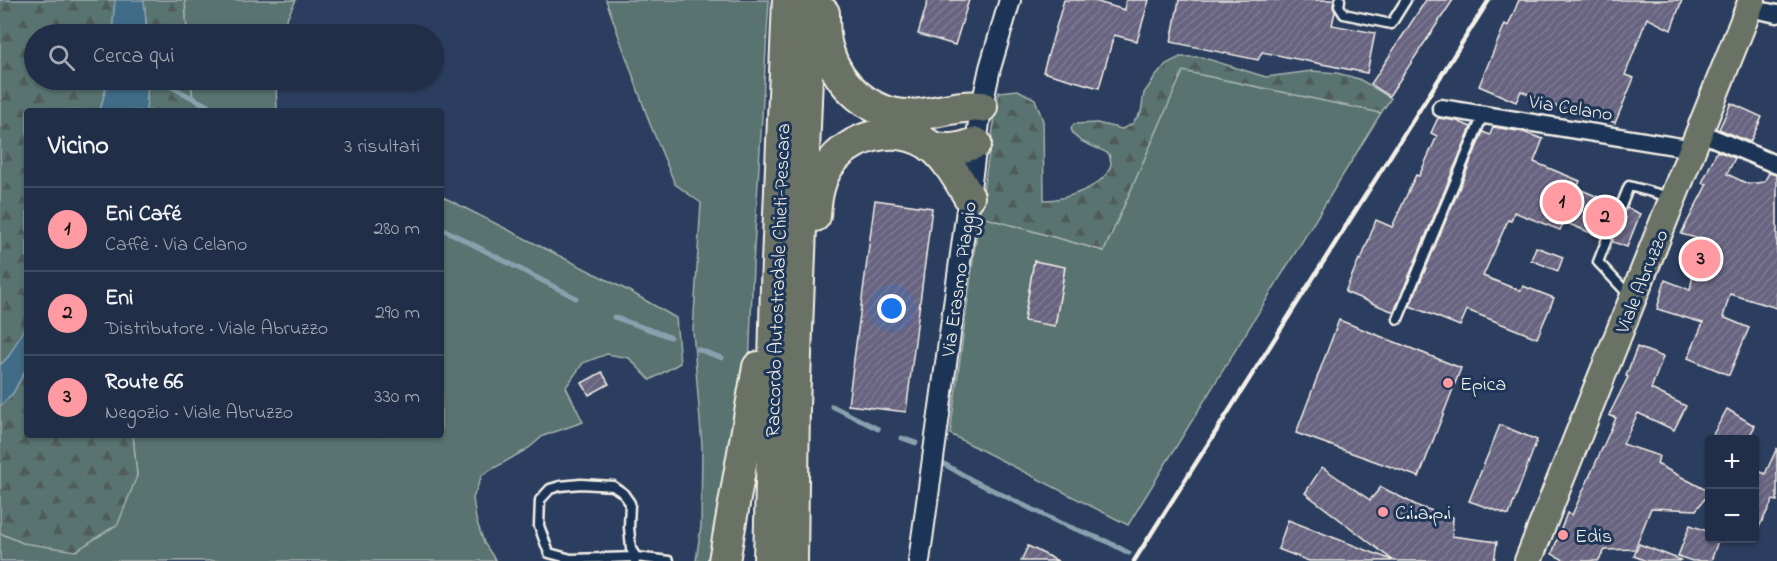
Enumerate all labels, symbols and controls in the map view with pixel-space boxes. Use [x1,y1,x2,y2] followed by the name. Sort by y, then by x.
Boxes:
[24,24,444,90] search box
[45,41,78,74] icon: search
[93,41,175,73] text: Cerca qui
[1526,88,1614,130] street label: Via Celano
[760,123,799,437] street label: Raccordo Autostradale Chieti-Pescara
[48,128,109,166] text: Vicino
[344,133,420,162] text: 3 risultati
[1542,180,1582,224] pin: 1
[1586,194,1624,240] pin: 2
[105,199,181,231] text: Eni Café
[935,200,987,360] street label: Via Erasmo Piaggio
[64,215,71,244] text: 1
[373,215,420,244] text: 280 m
[1609,226,1677,339] street label: Viale Abruzzo
[105,231,247,260] text: Caffè · Via Celano
[1682,236,1720,282] pin: 3
[105,283,133,315] text: Eni
[877,294,906,323] your location
[63,299,72,328] text: 2
[375,299,420,328] text: 290 m
[105,315,328,344] text: Distributore · Viale Abruzzo
[105,367,183,399] text: Route 66
[1460,371,1506,400] place label: Epica
[1441,376,1455,390] marker: Epica
[63,383,72,412] text: 3
[374,383,420,412] text: 330 m
[105,399,293,428] text: Negozio · Viale Abruzzo
[1705,435,1759,543] map controls
[1705,435,1759,489] button: +
[1705,489,1759,543] button: −
[1395,500,1451,529] place label: C.i.a.p.i
[1376,505,1390,519] marker: C.i.a.p.i
[1575,523,1612,552] place label: Edis
[1556,528,1570,542] marker: Edis

